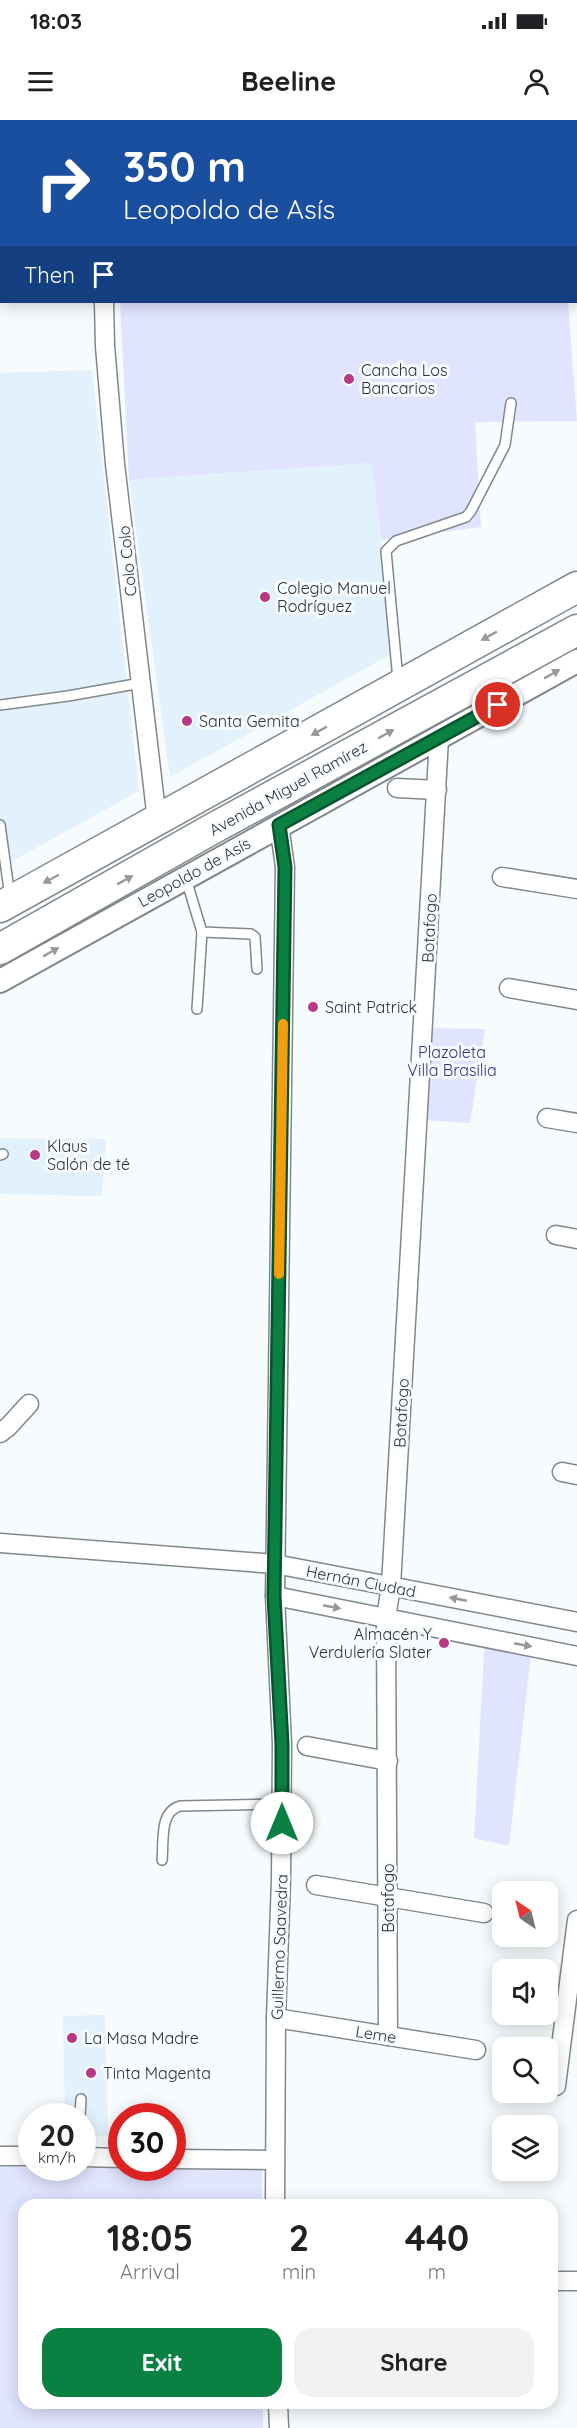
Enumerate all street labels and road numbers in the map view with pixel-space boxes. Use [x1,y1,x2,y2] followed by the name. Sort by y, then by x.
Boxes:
[113,525,141,597] street label: Colo Colo
[206,736,370,840] street label: Avenida Miguel Ramírez
[134,833,254,911] street label: Leopoldo de Asís
[417,893,441,963] street label: Botafogo
[389,1378,413,1448] street label: Botafogo
[304,1561,418,1601] street label: Hernán Ciudad
[378,1863,398,1933] street label: Botafogo
[266,1874,292,2020] street label: Guillermo Saavedra
[354,2021,398,2047] street label: Leme

